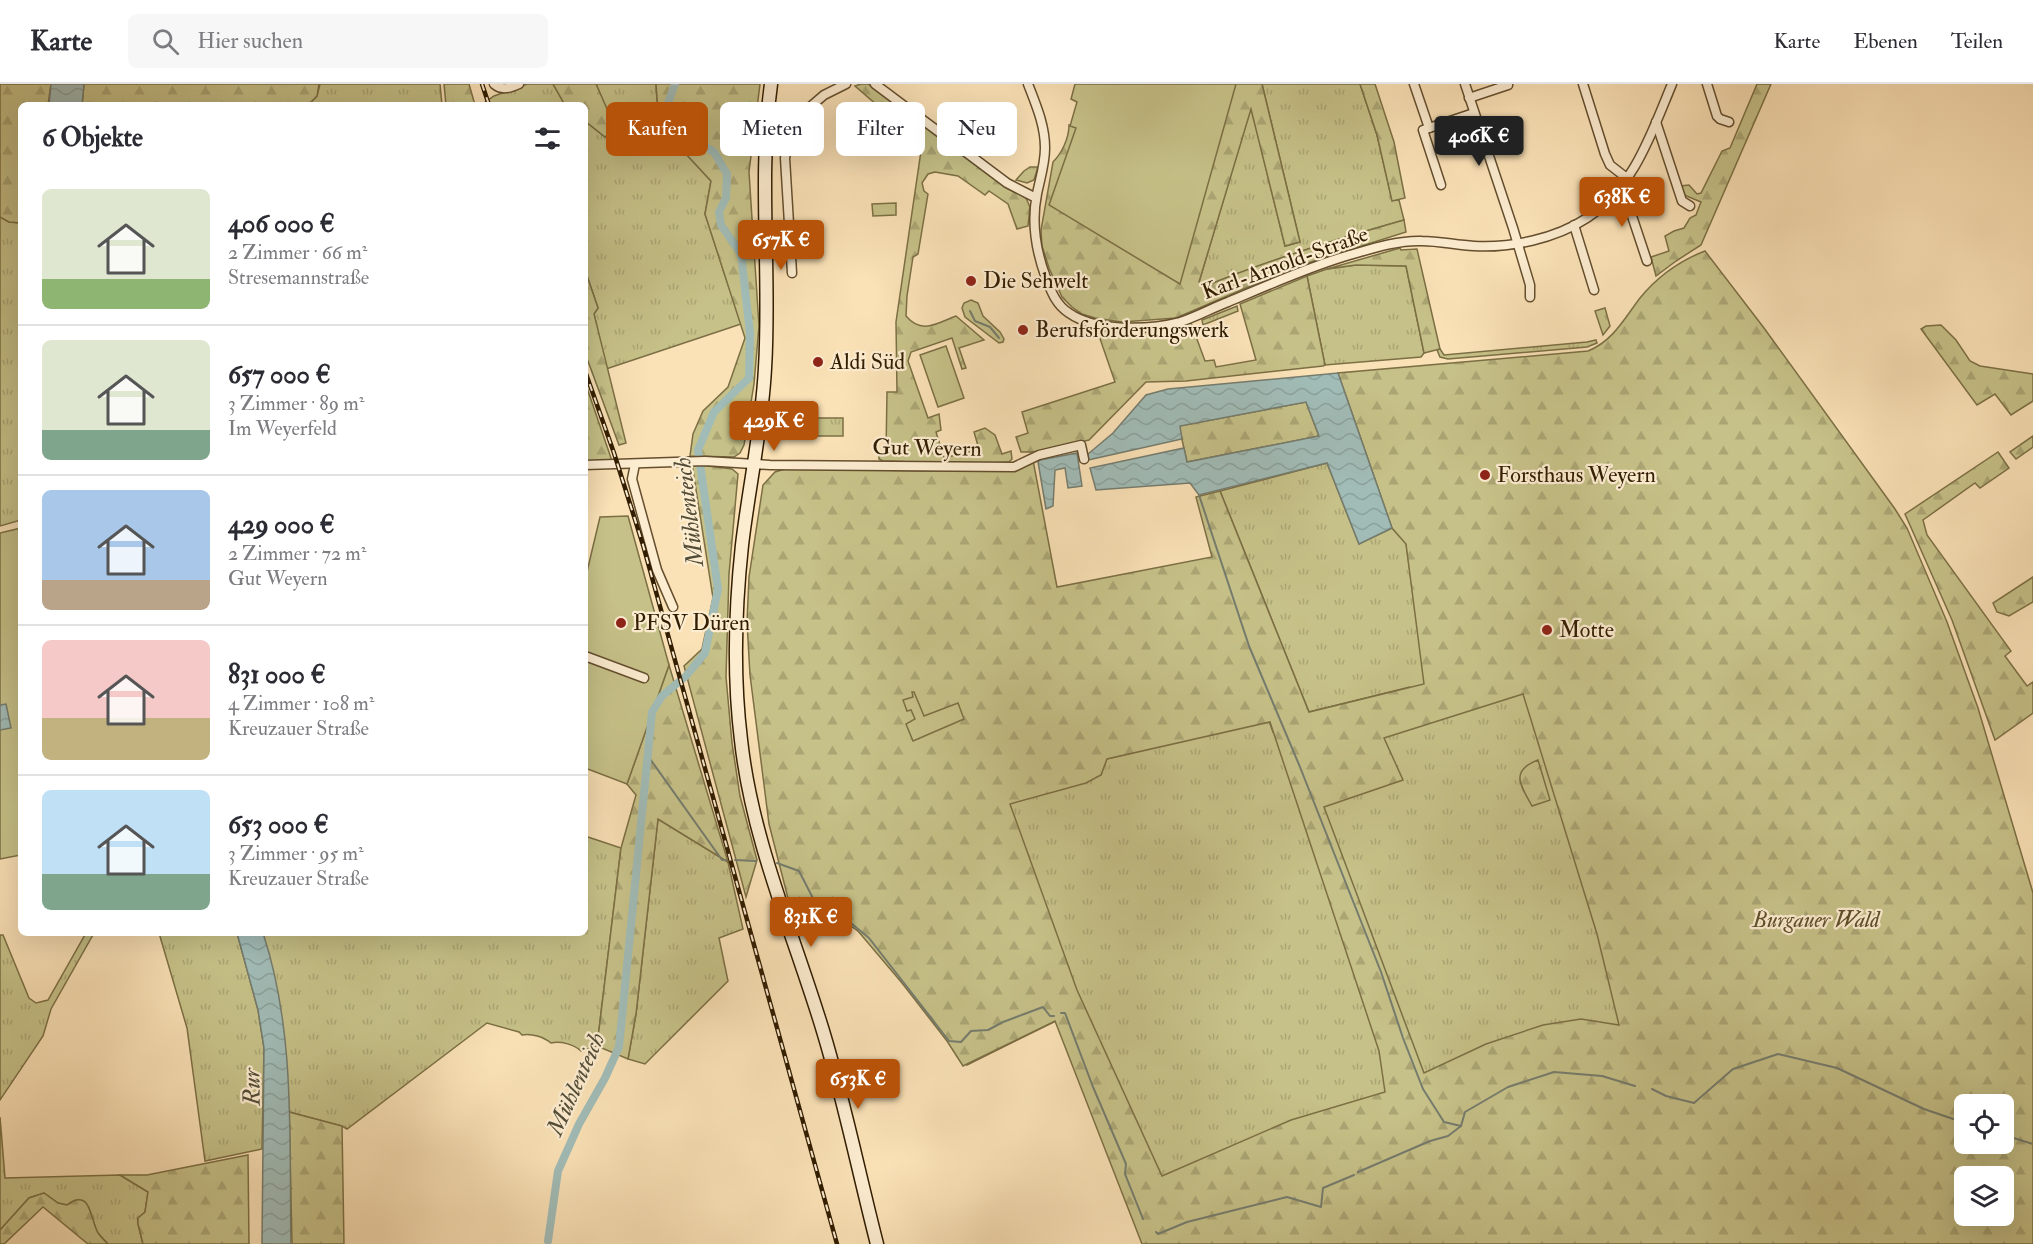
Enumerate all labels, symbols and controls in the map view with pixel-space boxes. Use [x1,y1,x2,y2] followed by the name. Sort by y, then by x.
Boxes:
[128,14,548,68] search box
[30,24,92,59] text: Karte
[149,25,182,58] icon: search
[197,27,303,55] text: Hier suchen
[1773,28,1820,55] text: Karte
[1853,28,1918,55] text: Ebenen
[1951,28,2003,55] text: Teilen
[606,102,708,156] chip: Kaufen
[720,102,824,156] chip: Mieten
[836,102,925,156] chip: Filter
[937,102,1017,156] chip: Neu
[1430,116,1528,167] pin: 406K €
[42,122,143,154] text: 6 Objekte
[531,122,564,155] icon: filters
[1448,123,1510,148] text: 406K €
[1573,177,1671,228] pin: 638K €
[1593,184,1651,209] text: 638K €
[228,208,335,240] text: 406 000 €
[90,213,162,285] icon: home
[732,220,830,271] pin: 657K €
[1198,220,1372,306] street label: Karl-Arnold-Straße
[752,227,810,252] text: 657K €
[228,240,367,265] text: 2 Zimmer · 66 m²
[228,265,369,290] text: Stresemannstraße
[983,267,1088,295] place label: Die Sehwelt
[964,274,978,288] marker: Die Sehwelt
[1035,316,1230,344] place label: Berufsförderungswerk
[1016,323,1030,337] marker: Berufsförderungswerk
[829,348,905,376] place label: Aldi Süd
[811,355,825,369] marker: Aldi Süd
[228,359,331,391] text: 657 000 €
[90,364,162,436] icon: home
[228,391,364,416] text: 3 Zimmer · 89 m²
[725,401,823,452] pin: 429K €
[743,408,805,433] text: 429K €
[228,416,337,441] text: Im Weyerfeld
[872,433,982,463] street label: Gut Weyern
[667,455,711,570] water label: Mühlenteich
[1497,461,1656,489] place label: Forsthaus Weyern
[1478,468,1492,482] marker: Forsthaus Weyern
[228,509,335,541] text: 429 000 €
[90,514,162,586] icon: home
[228,541,366,566] text: 2 Zimmer · 72 m²
[228,566,327,591] text: Gut Weyern
[633,609,750,637] place label: PFSV Düren
[614,616,628,630] marker: PFSV Düren
[1559,616,1614,644] place label: Motte
[1540,623,1554,637] marker: Motte
[228,659,326,691] text: 831 000 €
[90,664,162,736] icon: home
[228,691,374,716] text: 4 Zimmer · 108 m²
[228,716,369,741] text: Kreuzauer Straße
[228,809,329,841] text: 653 000 €
[90,814,162,886] icon: home
[228,841,364,866] text: 3 Zimmer · 95 m²
[228,866,369,891] text: Kreuzauer Straße
[762,897,860,948] pin: 831K €
[784,904,838,929] text: 831K €
[1751,906,1881,934] park label: Burgauer Wald
[539,1027,613,1142] water label: Mühlenteich
[809,1059,907,1110] pin: 653K €
[830,1066,886,1091] text: 653K €
[236,1067,268,1107] water label: Rur
[1954,1094,2014,1226] map controls
[1954,1094,2014,1154] button: locate
[1954,1166,2014,1226] button: layers

